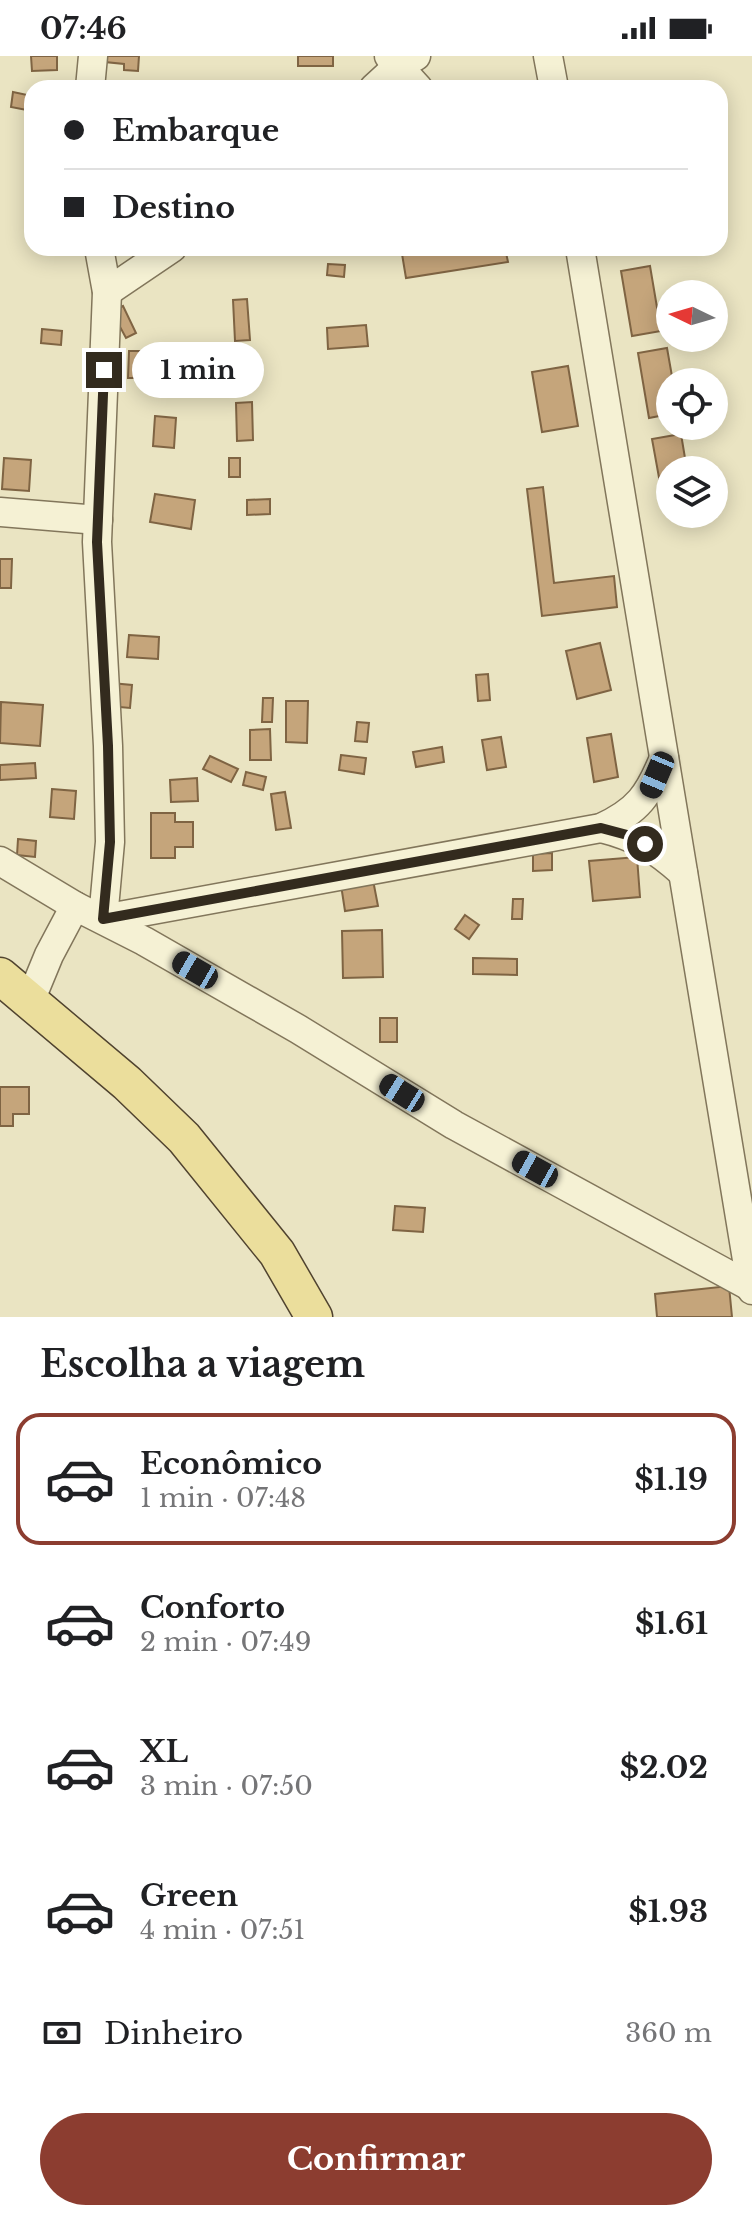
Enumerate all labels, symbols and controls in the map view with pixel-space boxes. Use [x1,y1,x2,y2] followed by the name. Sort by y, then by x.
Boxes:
[40,10,127,47] text: 07:46
[112,112,279,149] text: Embarque
[112,189,235,226] text: Destino
[656,280,728,352] north arrow
[656,280,728,528] map controls
[132,342,264,398] callout: 1 min
[86,352,122,388] route end
[160,354,236,386] text: 1 min
[656,368,728,440] button: locate
[656,456,728,528] button: layers
[637,748,677,802] car
[627,826,663,862] route start
[168,948,222,992] car
[375,1070,429,1116] car
[508,1147,562,1191] car
[40,1342,365,1387] text: Escolha a viagem
[44,1443,116,1515] icon: car
[140,1445,322,1482] text: Econômico
[635,1461,708,1498] text: $1.19
[140,1482,306,1514] text: 1 min · 07:48
[44,1587,116,1659] icon: car
[140,1589,285,1626] text: Conforto
[635,1605,708,1642] text: $1.61
[140,1626,311,1658] text: 2 min · 07:49
[44,1731,116,1803] icon: car
[140,1733,188,1770] text: XL
[620,1749,708,1786] text: $2.02
[140,1770,313,1802] text: 3 min · 07:50
[44,1875,116,1947] icon: car
[140,1877,238,1914] text: Green
[628,1893,708,1930] text: $1.93
[140,1914,305,1946] text: 4 min · 07:51
[40,2011,84,2055] icon: cash
[104,2015,243,2052] text: Dinheiro
[625,2017,712,2049] text: 360 m
[40,2113,712,2205] button: Confirmar

